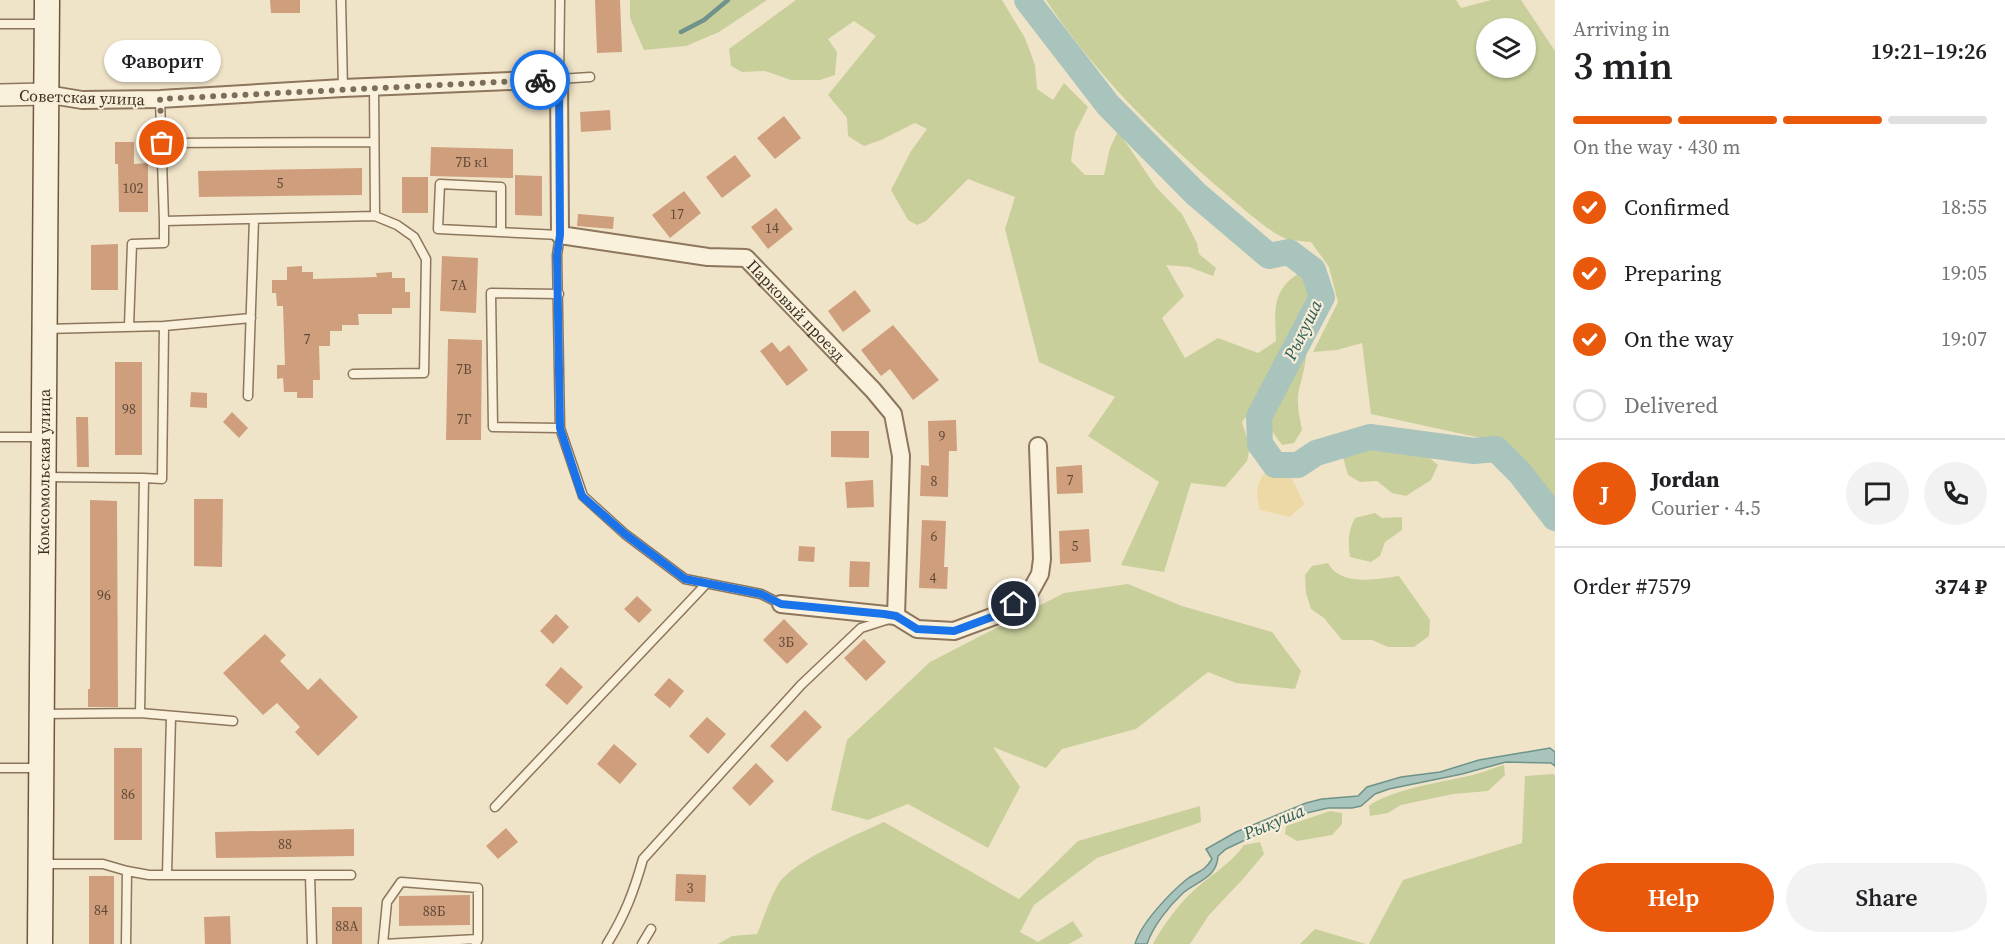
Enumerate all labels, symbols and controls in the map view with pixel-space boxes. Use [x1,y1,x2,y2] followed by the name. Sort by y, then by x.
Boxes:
[1573,15,1670,43] text: Arriving in
[1476,18,1536,78] map controls
[1476,18,1536,78] button: layers
[1871,36,1987,66] text: 19:21–19:26
[1573,39,1673,92] text: 3 min
[104,41,220,83] callout: Фаворит
[121,47,204,75] text: Фаворит
[510,50,570,110] courier
[524,64,557,97] icon: bike
[19,84,146,110] street label: Советская улица
[136,117,187,168] pin
[145,126,178,159] icon: bag
[1573,133,1740,161] text: On the way · 430 m
[455,152,489,172] house number: 7Б к1
[277,173,284,193] house number: 5
[123,178,144,198] house number: 102
[1573,191,1606,224] icon: check
[1624,192,1729,222] text: Confirmed
[1941,193,1987,221] text: 18:55
[670,204,684,224] house number: 17
[765,218,779,238] house number: 14
[742,255,850,366] street label: Парковый проезд
[1573,257,1606,290] icon: check
[1624,258,1721,288] text: Preparing
[1941,259,1987,287] text: 19:05
[451,275,468,295] house number: 7А
[1277,295,1328,365] water label: Рыкуша
[1573,323,1606,356] icon: check
[1624,324,1733,354] text: On the way
[1941,325,1987,353] text: 19:07
[304,329,311,349] house number: 7
[456,359,472,379] house number: 7В
[32,388,55,555] street label: Комсомольская улица
[1624,390,1718,420] text: Delivered
[122,399,136,419] house number: 98
[457,409,472,429] house number: 7Г
[939,426,946,446] house number: 9
[1846,462,1909,525] button: chat
[1924,462,1987,525] button: phone
[1651,464,1719,494] text: Jordan
[1067,470,1074,490] house number: 7
[931,471,938,491] house number: 8
[1600,478,1609,508] text: J
[1651,494,1760,522] text: Courier · 4.5
[931,526,938,546] house number: 6
[1072,536,1079,556] house number: 5
[930,568,937,588] house number: 4
[1573,571,1691,601] text: Order #7579
[1935,571,1987,601] text: 374 ₽
[988,578,1039,629] pin
[97,585,111,605] house number: 96
[997,587,1030,620] icon: home
[778,632,794,652] house number: 3Б
[121,784,135,804] house number: 86
[1238,797,1309,846] water label: Рыкуша
[278,834,292,854] house number: 88
[1573,863,1774,932] button: Help
[1786,863,1987,932] button: Share
[687,878,694,898] house number: 3
[94,900,108,920] house number: 84
[423,901,446,921] house number: 88Б
[335,916,359,936] house number: 88А

